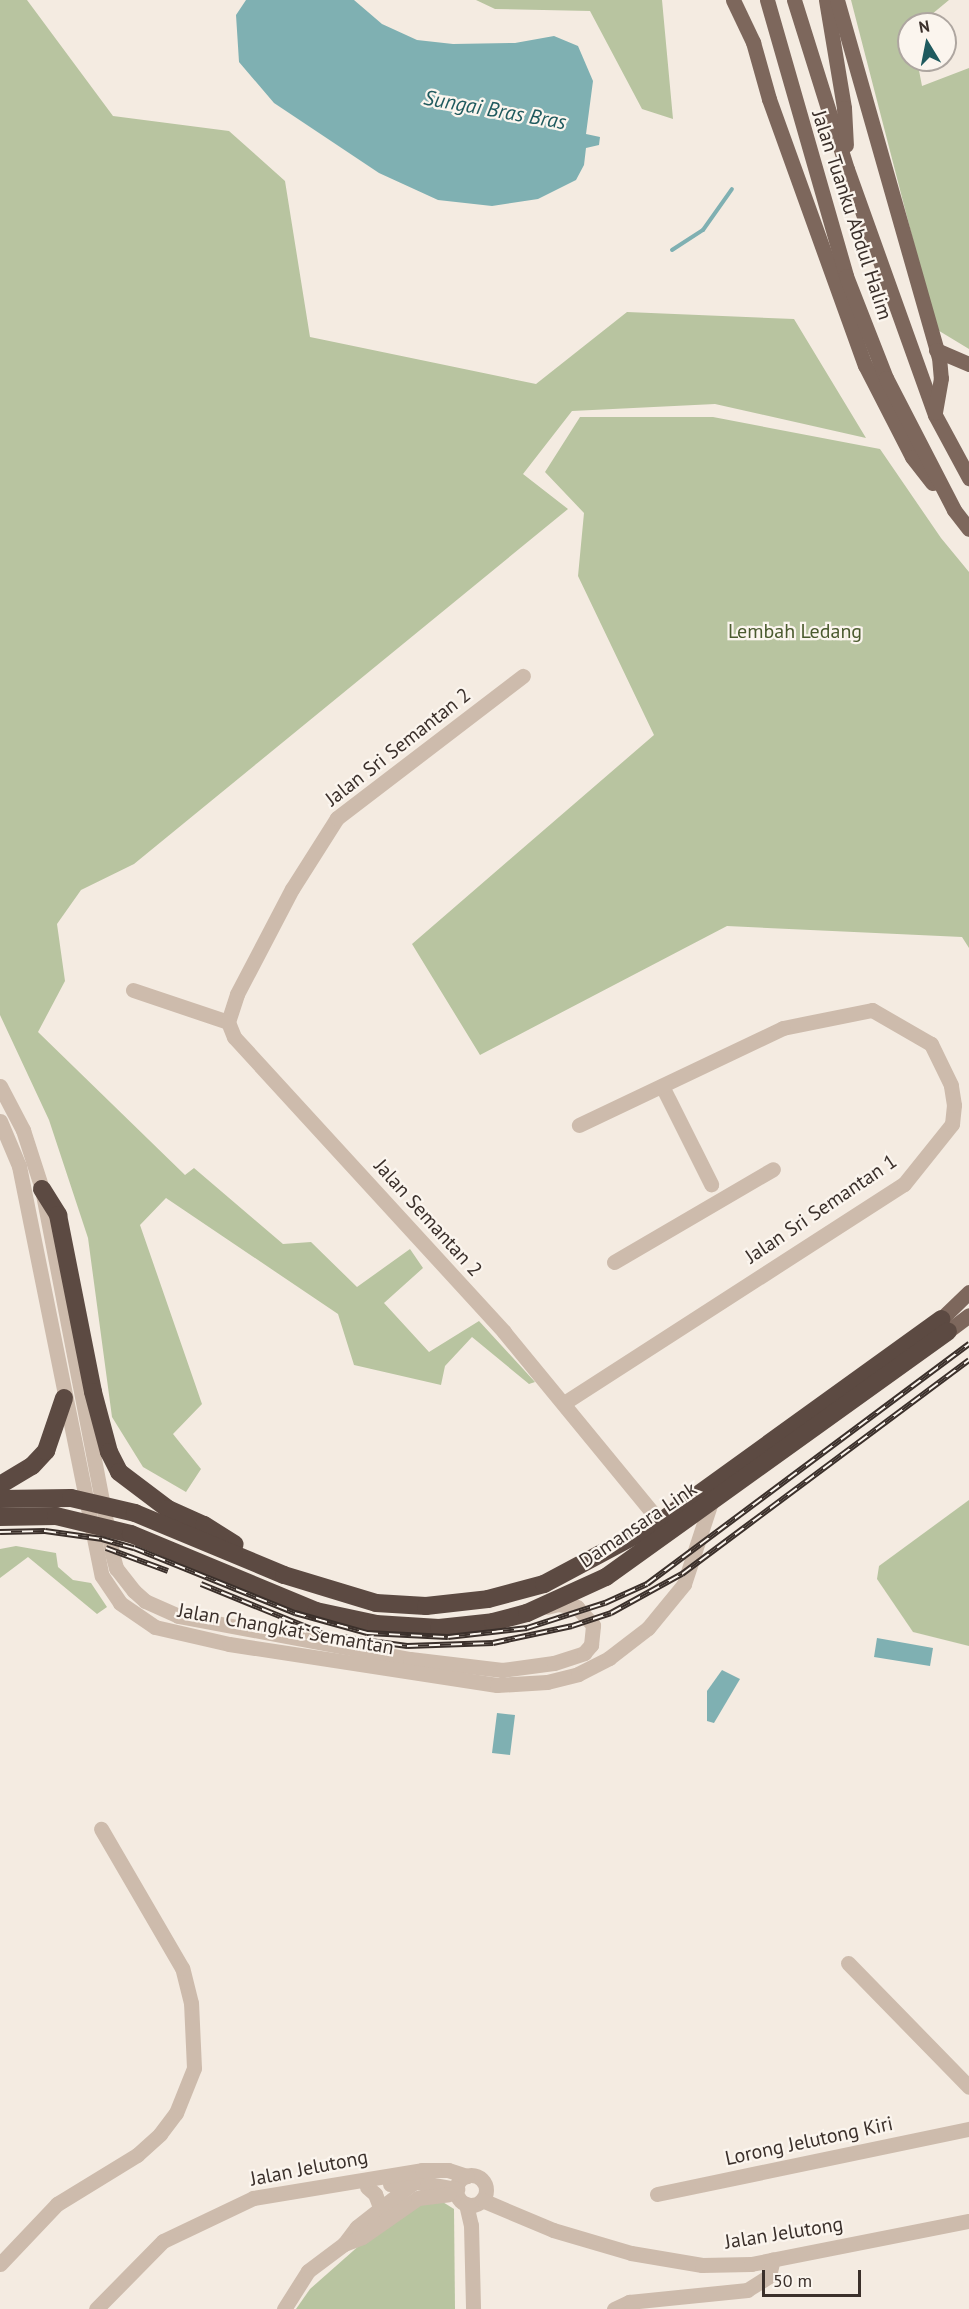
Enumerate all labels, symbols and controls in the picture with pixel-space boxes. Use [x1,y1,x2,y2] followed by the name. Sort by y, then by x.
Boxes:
[897,12,957,72] north arrow
[917,15,931,37] text: N
[422,85,568,135] water label: Sungai Bras Bras
[807,107,897,323] street label: Jalan Tuanku Abdul Halim
[728,619,862,643] park label: Lembah Ledang
[321,683,475,811] street label: Jalan Sri Semantan 2
[741,1149,901,1269] street label: Jalan Sri Semantan 1
[369,1154,487,1282] street label: Jalan Semantan 2
[575,1477,701,1573] street label: Damansara Link
[176,1598,396,1660] street label: Jalan Changkat Semantan
[723,2111,895,2171] street label: Lorong Jelutong Kiri
[248,2145,370,2191] street label: Jalan Jelutong
[723,2212,845,2254] street label: Jalan Jelutong
[765,2258,864,2296] scale bar
[773,2269,812,2292] text: 50 m

